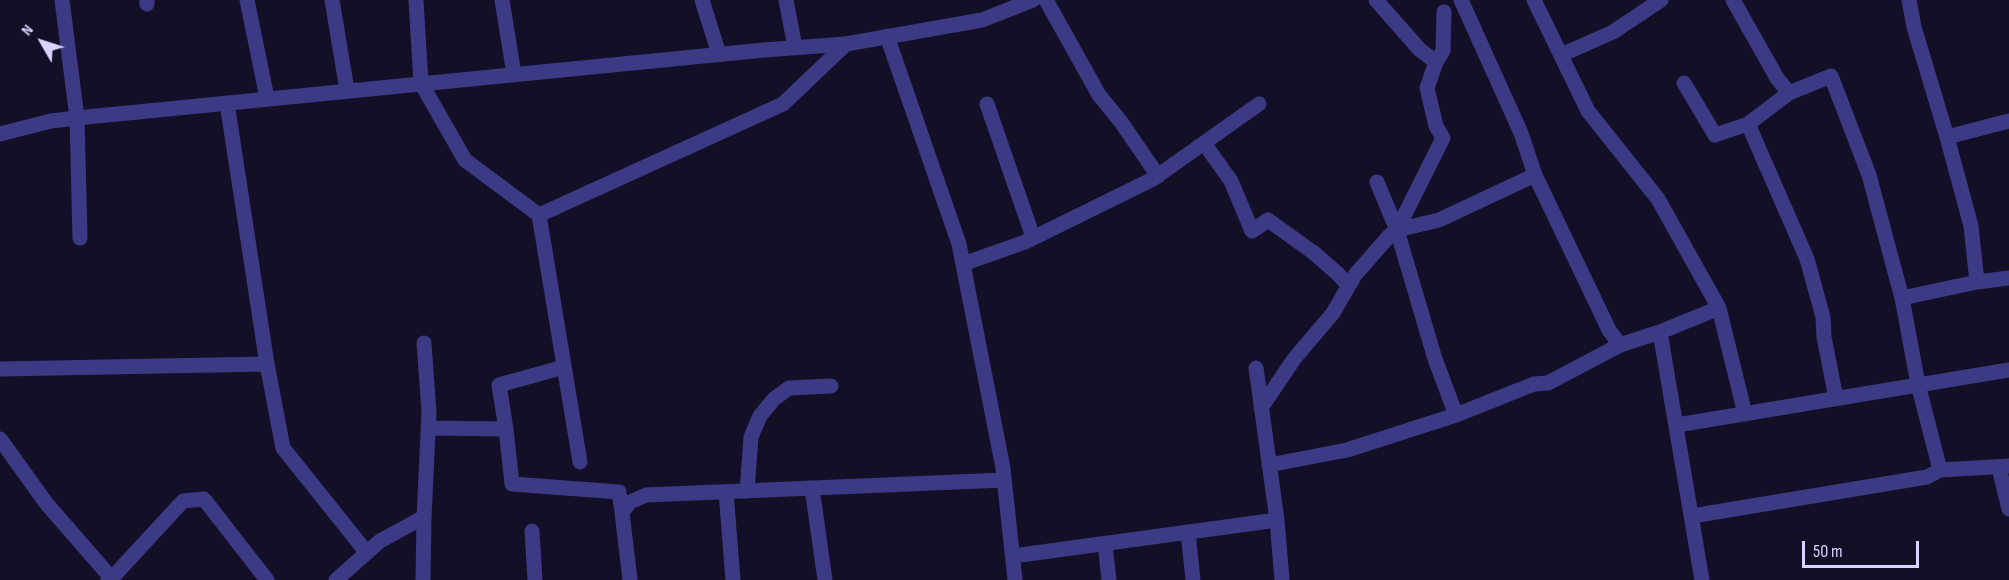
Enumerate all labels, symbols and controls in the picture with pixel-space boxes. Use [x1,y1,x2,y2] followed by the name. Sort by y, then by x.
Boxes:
[12,12,72,72] north arrow
[18,21,38,40] text: N
[1805,529,1922,567] scale bar
[1813,541,1843,562] text: 50 m

